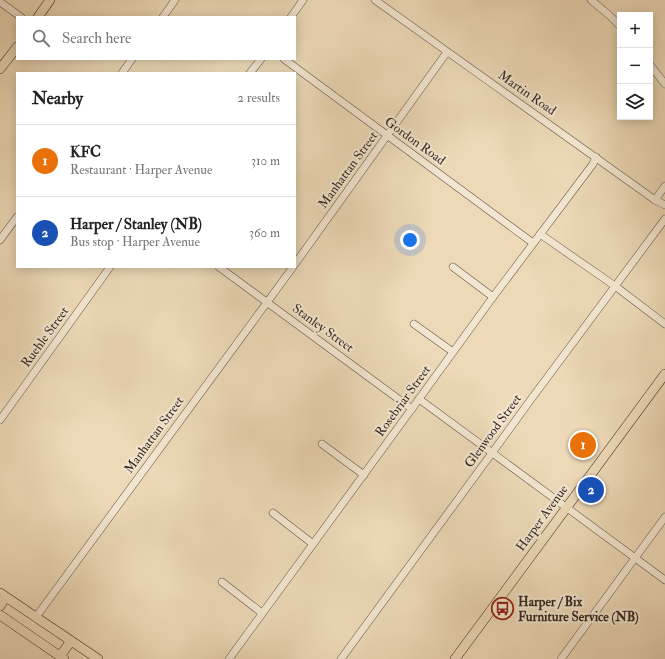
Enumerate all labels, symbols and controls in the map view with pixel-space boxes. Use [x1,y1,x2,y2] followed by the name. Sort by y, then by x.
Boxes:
[617,12,653,120] map controls
[617,12,653,48] button: +
[16,16,296,60] search box
[30,27,52,49] icon: search
[62,29,131,48] text: Search here
[617,48,653,84] button: −
[495,67,560,119] street label: Martin Road
[617,84,653,120] button: layers
[32,88,83,109] text: Nearby
[237,90,280,106] text: 2 results
[381,114,449,169] street label: Gordon Road
[315,128,381,212] street label: Manhattan Street
[70,143,101,162] text: KFC
[43,153,47,169] text: 1
[251,153,280,169] text: 310 m
[70,162,213,178] text: Restaurant · Harper Avenue
[70,215,202,234] text: Harper / Stanley (NB)
[42,225,48,241] text: 2
[249,225,280,241] text: 360 m
[400,230,420,250] your location
[70,234,200,250] text: Bus stop · Harper Avenue
[289,300,357,356] street label: Stanley Street
[18,304,72,370] street label: Ruehle Street
[372,362,434,440] street label: Rosebriar Street
[461,391,525,471] street label: Glenwood Street
[121,393,187,477] street label: Manhattan Street
[570,430,596,460] pin: 1
[578,475,604,505] pin: 2
[513,481,573,555] street label: Harper Avenue
[518,594,639,625] place label: Harper / Bix Furniture Service (NB)
[490,596,516,622] bus stop icon: Harper / Bix Furniture Service (NB)

